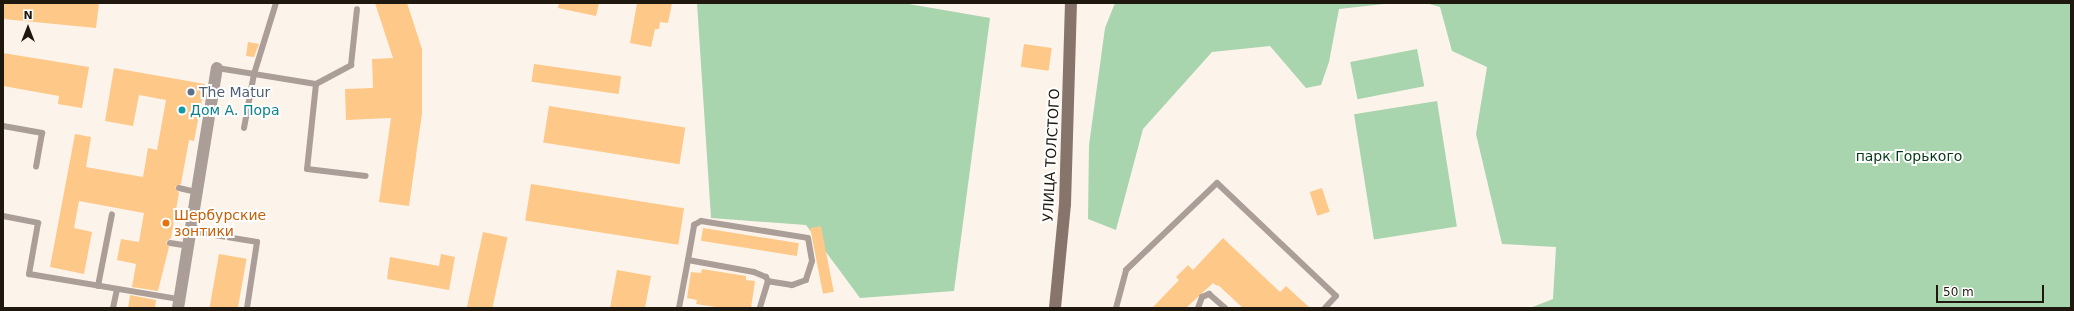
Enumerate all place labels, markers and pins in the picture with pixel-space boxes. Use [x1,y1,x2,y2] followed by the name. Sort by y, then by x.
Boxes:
[199,84,270,100] place label: The Matur
[186,87,196,97] marker: The Matur
[190,102,280,118] place label: Дом А. Пора
[177,105,187,115] marker: Дом А. Пора
[174,207,266,240] place label: Шербурские зонтики
[161,218,171,228] marker: Шербурские зонтики

